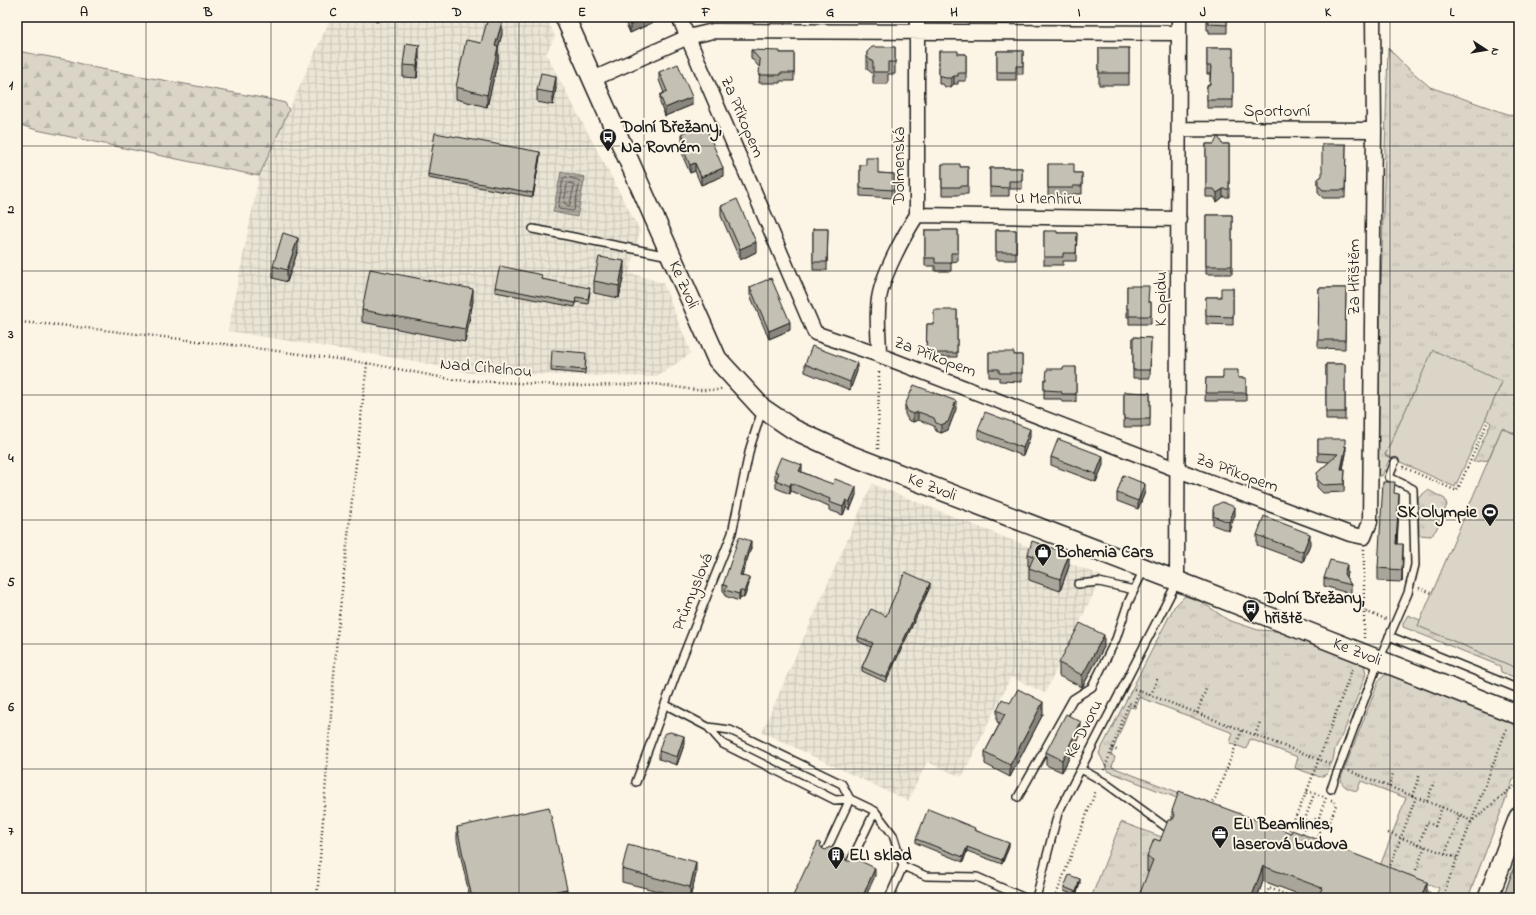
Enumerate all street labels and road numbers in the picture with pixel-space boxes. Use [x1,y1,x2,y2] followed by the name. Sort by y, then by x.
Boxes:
[714,72,770,162] street label: Za Příkopem
[1244,99,1310,124] street label: Sportovní
[887,127,912,206] street label: Dolmenská
[1014,186,1082,212] street label: U Menhiru
[1342,239,1367,315] street label: Za Hřištěm
[662,257,706,313] street label: Ke Zvoli
[1149,271,1174,327] street label: K Opidu
[890,330,980,384] street label: Za Příkopem
[439,352,533,384] street label: Nad Cihelnou
[1192,446,1282,500] street label: Za Příkopem
[904,466,960,508] street label: Ke Zvoli
[666,549,721,635] street label: Průmyslová
[1329,631,1385,672] street label: Ke Zvoli
[1059,695,1109,763] street label: Ke Dvoru

